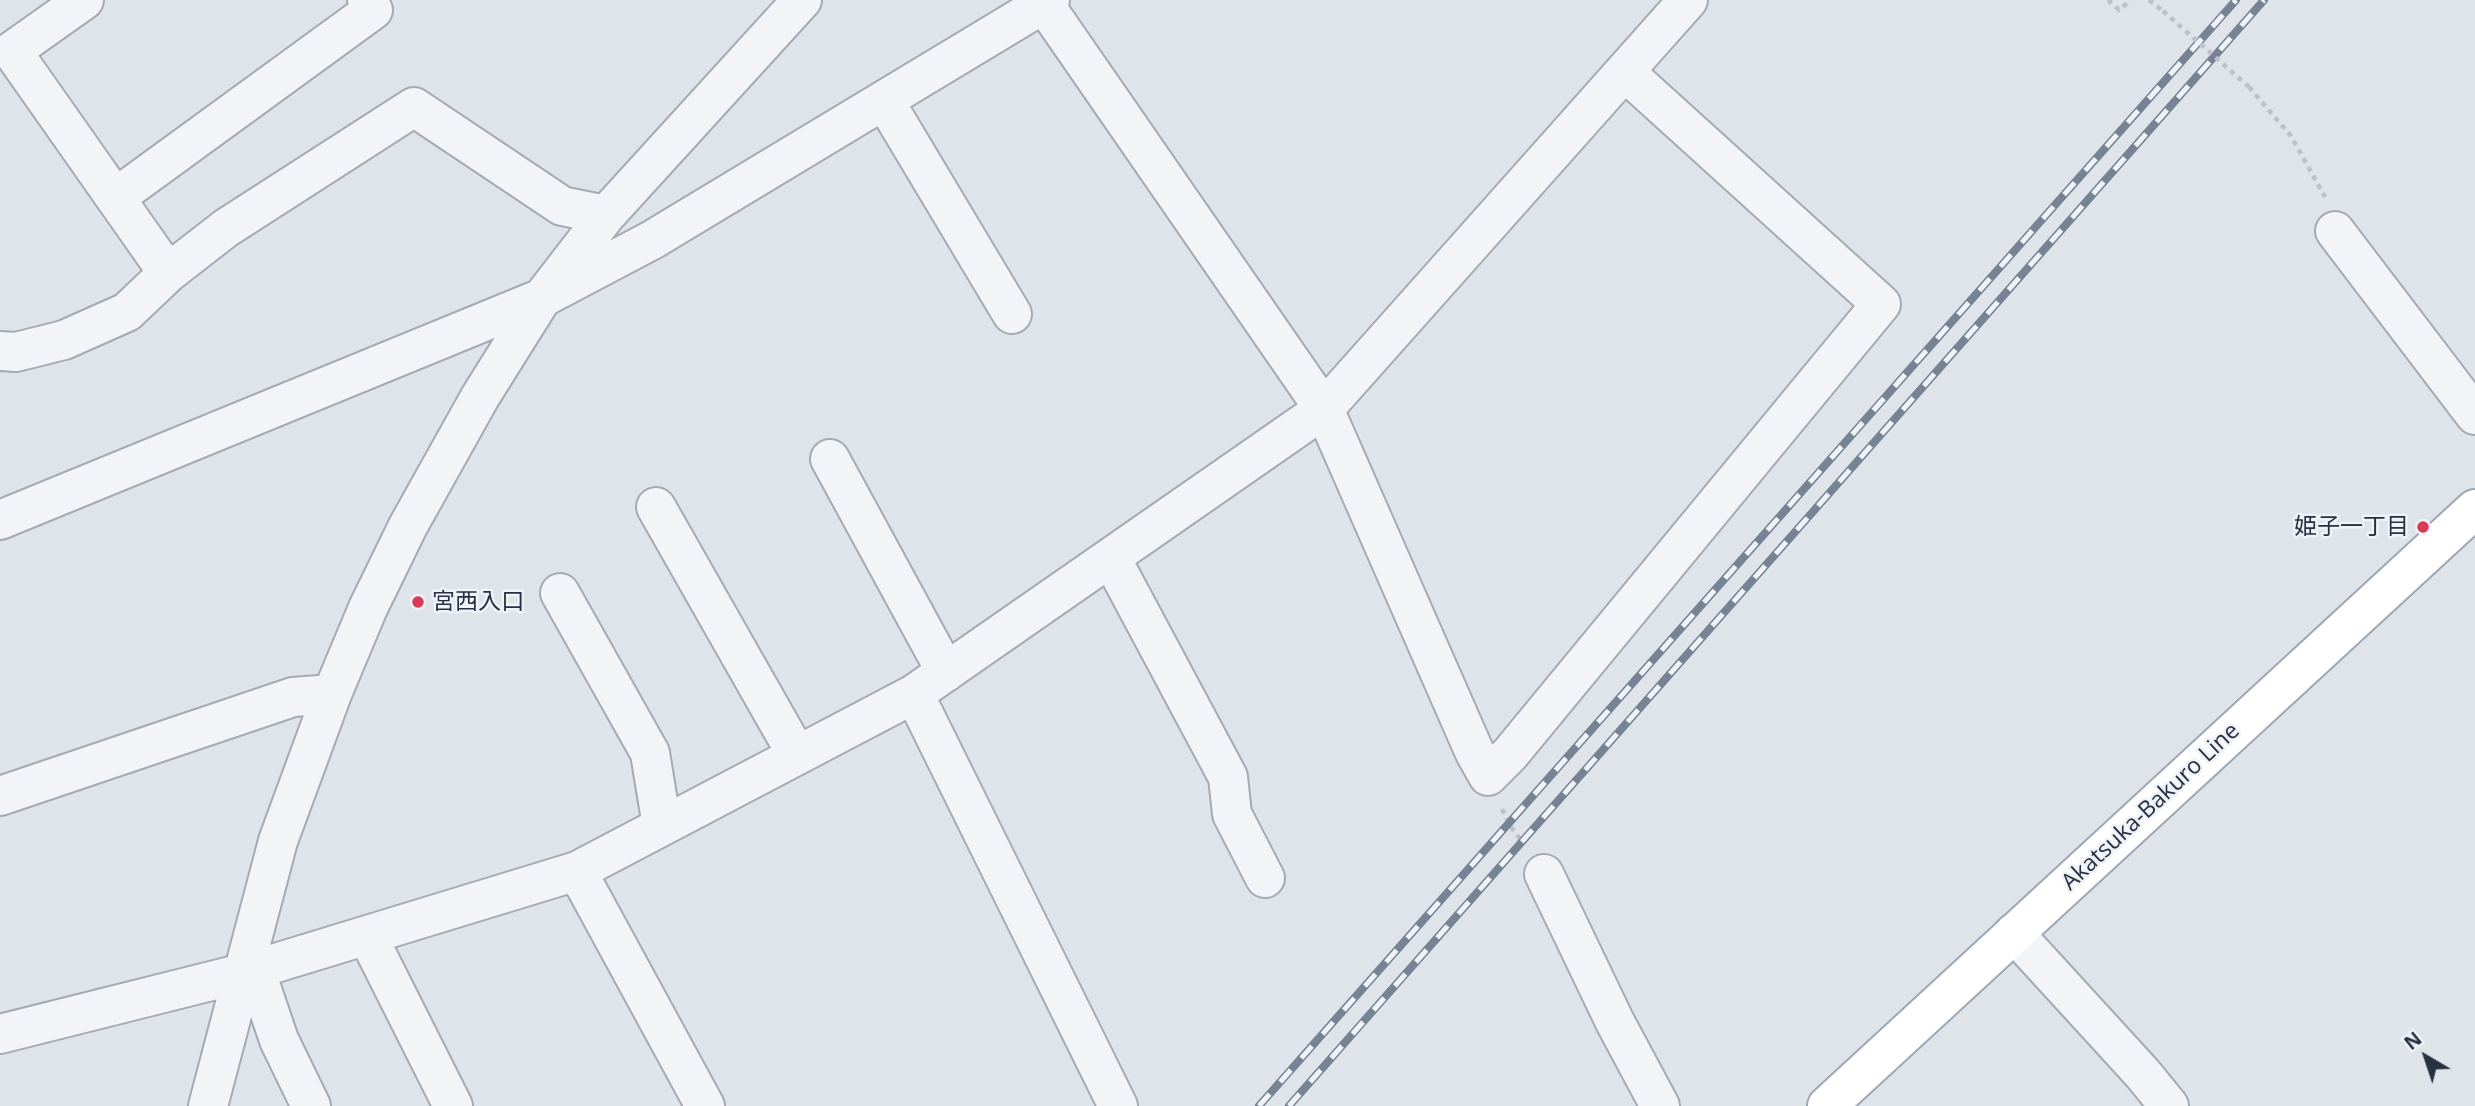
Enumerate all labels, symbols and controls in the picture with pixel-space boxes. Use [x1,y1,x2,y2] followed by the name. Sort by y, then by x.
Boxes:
[2294,513,2409,541] place label: 姫子一丁目
[2415,519,2431,535] marker: 姫子一丁目
[432,588,524,616] place label: 宮西入口
[410,594,426,610] marker: 宮西入口
[2056,718,2246,896] street label: Akatsuka-Bakuro Line
[2391,1022,2461,1092] north arrow
[2399,1026,2427,1056] text: N

